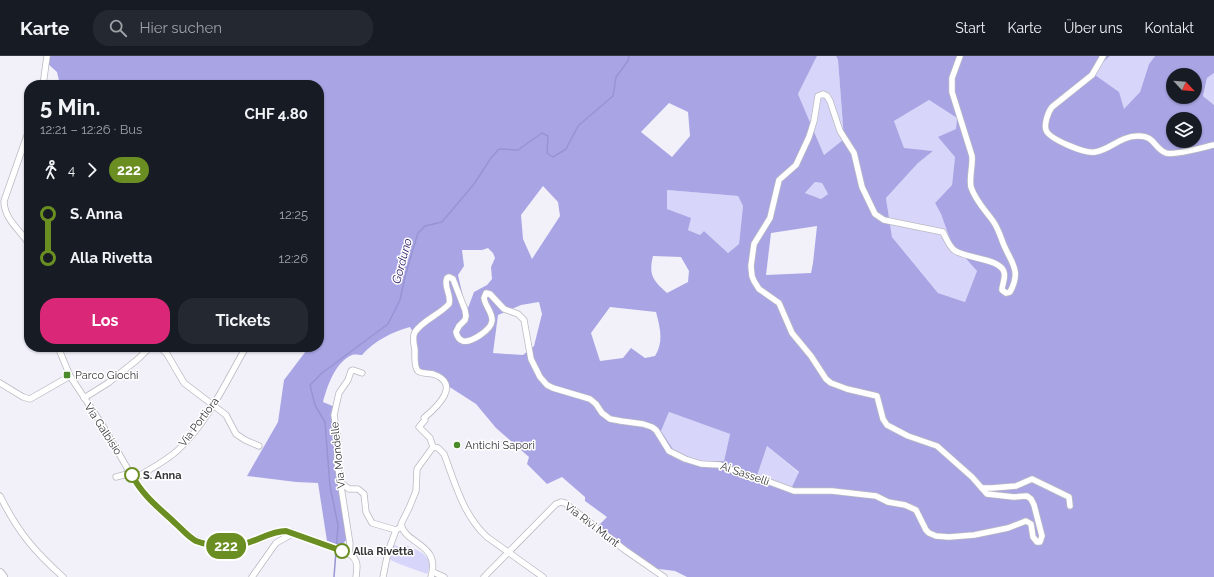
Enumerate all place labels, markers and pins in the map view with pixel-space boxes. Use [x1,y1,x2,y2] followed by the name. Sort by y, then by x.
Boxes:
[75,369,138,382] place label: Parco Giochi
[62,370,72,380] marker: Parco Giochi
[465,439,535,452] place label: Antichi Sapori
[452,440,462,450] marker: Antichi Sapori
[124,467,140,483] marker: S. Anna
[143,469,182,482] place label: S. Anna
[334,543,350,559] marker: Alla Rivetta
[353,545,413,558] place label: Alla Rivetta

